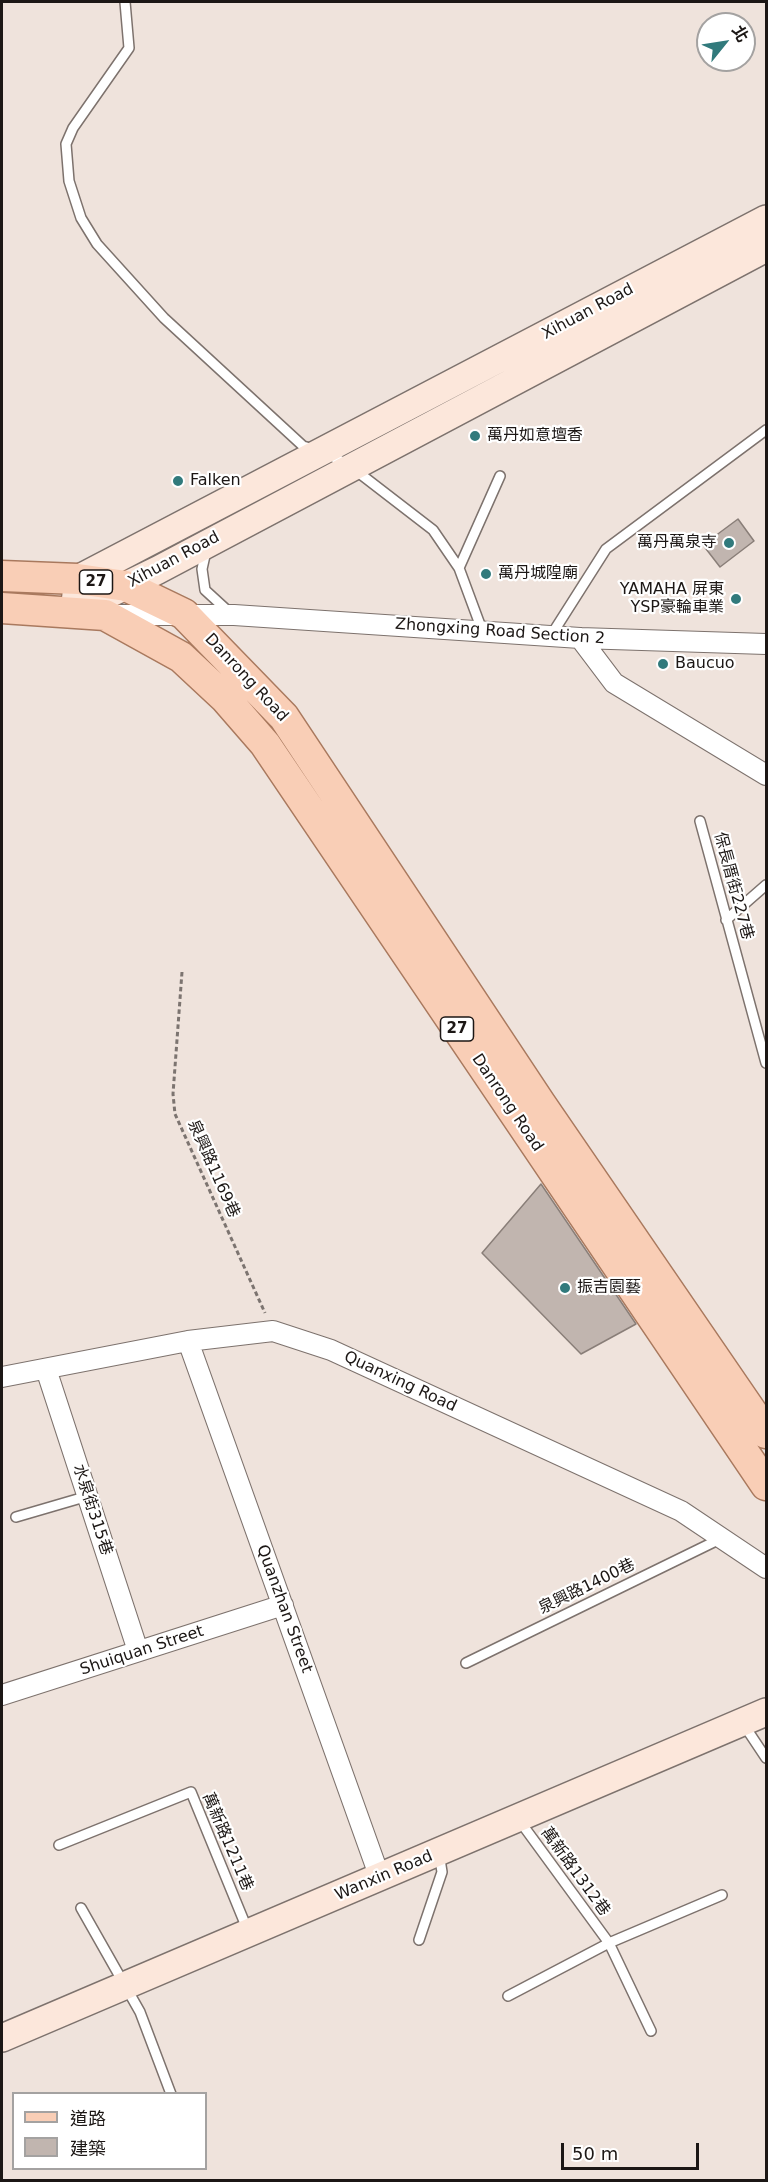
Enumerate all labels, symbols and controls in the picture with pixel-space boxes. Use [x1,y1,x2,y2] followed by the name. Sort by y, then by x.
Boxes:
[696,12,756,72] north arrow
[728,22,753,45] text: 北
[539,280,637,344] street label: Xihuan Road
[487,426,583,446] place label: 萬丹如意壇香
[468,429,482,443] marker: 萬丹如意壇香
[190,471,241,491] place label: Falken
[171,474,185,488] marker: Falken
[125,528,223,592] street label: Xihuan Road
[637,533,717,553] place label: 萬丹萬泉寺
[722,536,736,550] marker: 萬丹萬泉寺
[498,564,578,584] place label: 萬丹城隍廟
[479,567,493,581] marker: 萬丹城隍廟
[80,570,112,594] road number: 27
[620,580,724,618] place label: YAMAHA 屏東 YSP豪輪車業
[729,592,743,606] marker: YAMAHA 屏東 YSP豪輪車業
[394,615,606,649] street label: Zhongxing Road Section 2
[200,630,292,726] street label: Danrong Road
[675,654,735,674] place label: Baucuo
[656,657,670,671] marker: Baucuo
[709,830,757,942] street label: 保長厝街227巷
[440,1017,474,1041] road number: 27
[467,1050,547,1156] street label: Danrong Road
[183,1117,243,1221] street label: 泉興路1169巷
[577,1278,641,1298] place label: 振吉園藝
[558,1281,572,1295] marker: 振吉園藝
[341,1347,459,1417] street label: Quanxing Road
[68,1462,116,1558] street label: 水泉街315巷
[252,1542,316,1676] street label: Quanzhan Street
[536,1555,638,1619] street label: 泉興路1400巷
[78,1622,206,1680] street label: Shuiquan Street
[198,1790,256,1894] street label: 萬新路1211巷
[536,1824,614,1920] street label: 萬新路1312巷
[332,1847,436,1905] street label: Wanxin Road
[12,2092,207,2170] legend
[70,2108,106,2129] text: 道路
[564,2131,702,2169] scale bar
[70,2138,106,2159] text: 建築
[572,2143,618,2164] text: 50 m

